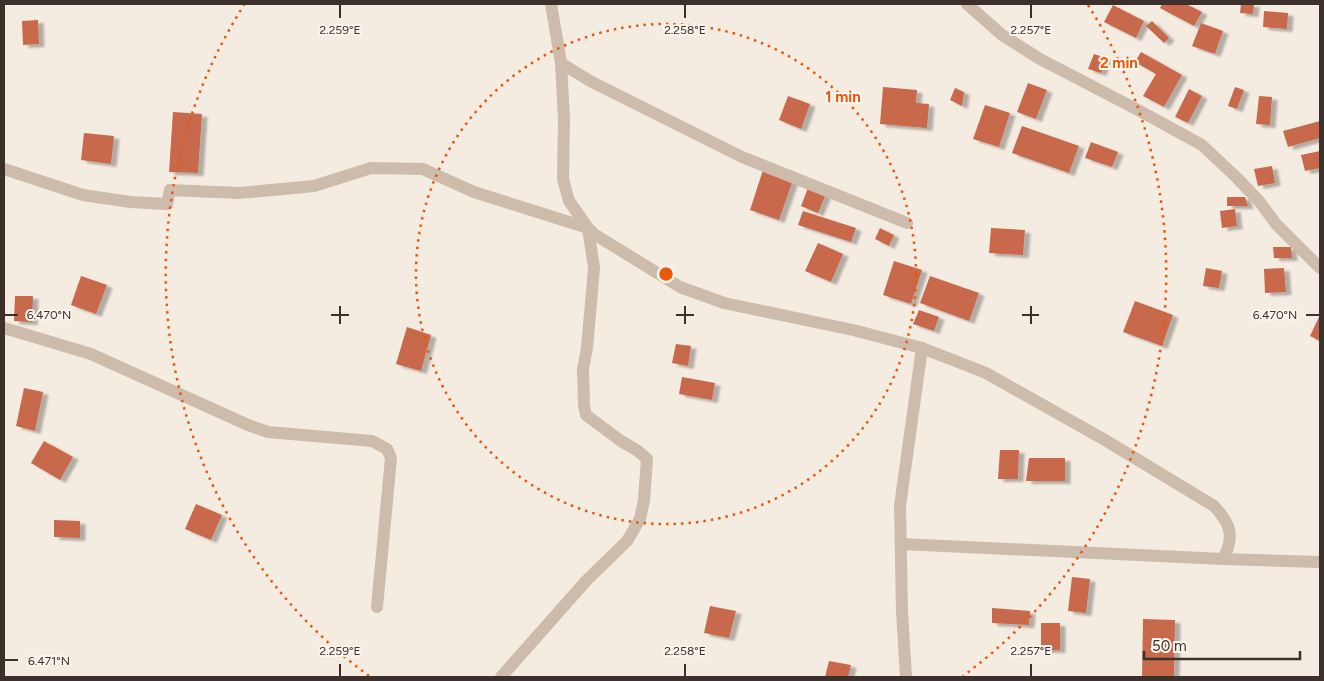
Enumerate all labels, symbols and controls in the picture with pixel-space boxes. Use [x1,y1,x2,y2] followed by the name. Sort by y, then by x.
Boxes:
[319,23,361,37] text: 2.259°E
[664,23,706,37] text: 2.258°E
[1011,23,1051,37] text: 2.257°E
[1100,54,1138,72] text: 2 min
[825,88,861,106] text: 1 min
[657,265,675,283] centre of rings
[27,308,71,322] text: 6.470°N
[1253,308,1297,322] text: 6.470°N
[1144,628,1300,660] scale bar
[1152,637,1187,655] text: 50 m
[319,644,361,658] text: 2.259°E
[664,644,706,658] text: 2.258°E
[1011,644,1051,658] text: 2.257°E
[28,654,70,668] text: 6.471°N

